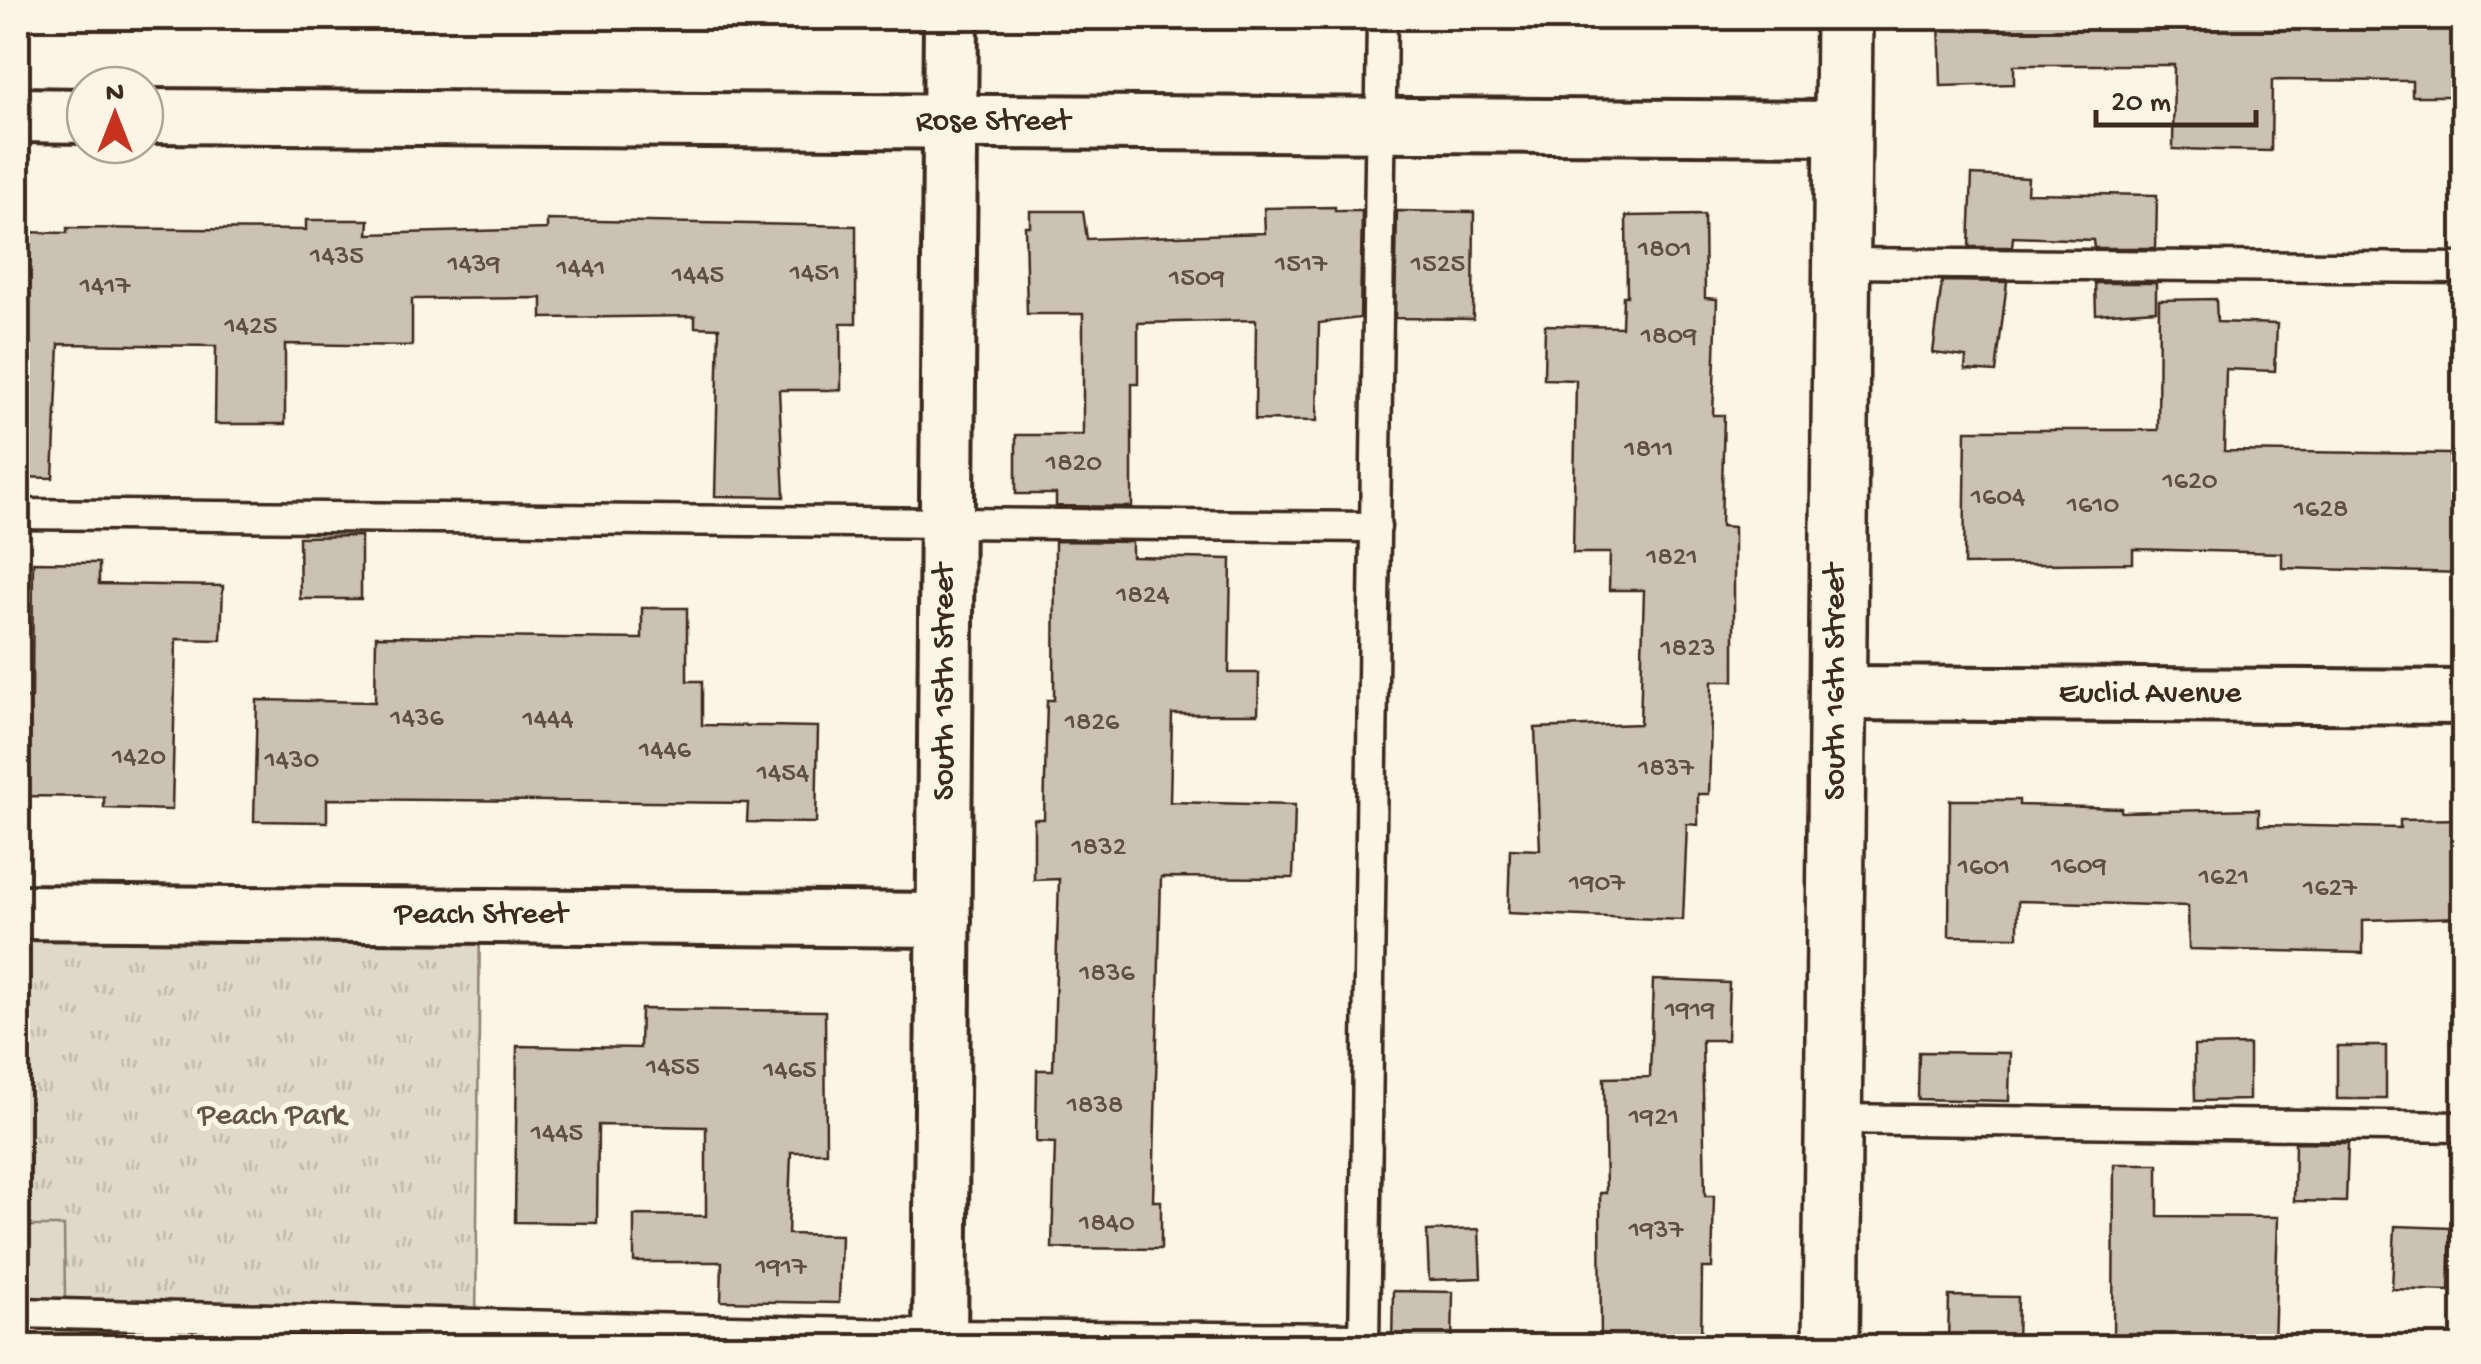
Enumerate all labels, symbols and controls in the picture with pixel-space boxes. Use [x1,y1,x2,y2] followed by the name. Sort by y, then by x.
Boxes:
[65,65,165,165] north arrow
[2096,65,2256,127] scale bar
[106,78,124,111] text: N
[2111,87,2171,122] text: 20 m
[916,104,1073,142] street label: Rose Street
[1637,234,1692,267] house number: 1801
[309,241,364,274] house number: 1435
[446,249,501,282] house number: 1439
[1274,249,1328,282] house number: 1517
[1410,249,1465,282] house number: 1525
[555,253,606,286] house number: 1441
[789,258,840,291] house number: 1451
[671,260,724,293] house number: 1445
[1168,263,1225,296] house number: 1509
[79,271,132,304] house number: 1417
[223,311,278,344] house number: 1425
[1640,321,1697,354] house number: 1809
[1623,434,1674,467] house number: 1811
[1045,448,1102,481] house number: 1820
[2161,466,2218,499] house number: 1620
[1970,482,2025,515] house number: 1604
[2066,490,2119,523] house number: 1610
[2293,494,2348,527] house number: 1628
[1645,542,1698,575] house number: 1821
[927,560,965,801] street label: South 15th Street
[1818,561,1856,800] street label: South 16th Street
[1115,580,1170,613] house number: 1824
[1660,633,1715,666] house number: 1823
[2059,676,2242,714] street label: Euclid Avenue
[389,703,444,736] house number: 1436
[521,704,574,737] house number: 1444
[1064,707,1120,740] house number: 1826
[638,735,692,768] house number: 1446
[111,742,166,775] house number: 1420
[264,745,320,778] house number: 1430
[1637,753,1695,786] house number: 1837
[756,758,809,791] house number: 1454
[1071,832,1127,865] house number: 1832
[2050,851,2107,884] house number: 1609
[1957,852,2010,885] house number: 1601
[2198,862,2249,895] house number: 1621
[1568,868,1626,901] house number: 1907
[2302,873,2358,906] house number: 1627
[394,897,570,935] street label: Peach Street
[1078,958,1135,991] house number: 1836
[1664,995,1715,1028] house number: 1919
[645,1052,700,1085] house number: 1455
[762,1055,817,1088] house number: 1465
[1066,1090,1123,1123] house number: 1838
[197,1098,349,1136] park label: Peach Park
[1628,1102,1679,1135] house number: 1921
[530,1118,583,1151] house number: 1445
[1078,1208,1135,1241] house number: 1840
[1628,1215,1685,1248] house number: 1937
[754,1252,808,1285] house number: 1917

